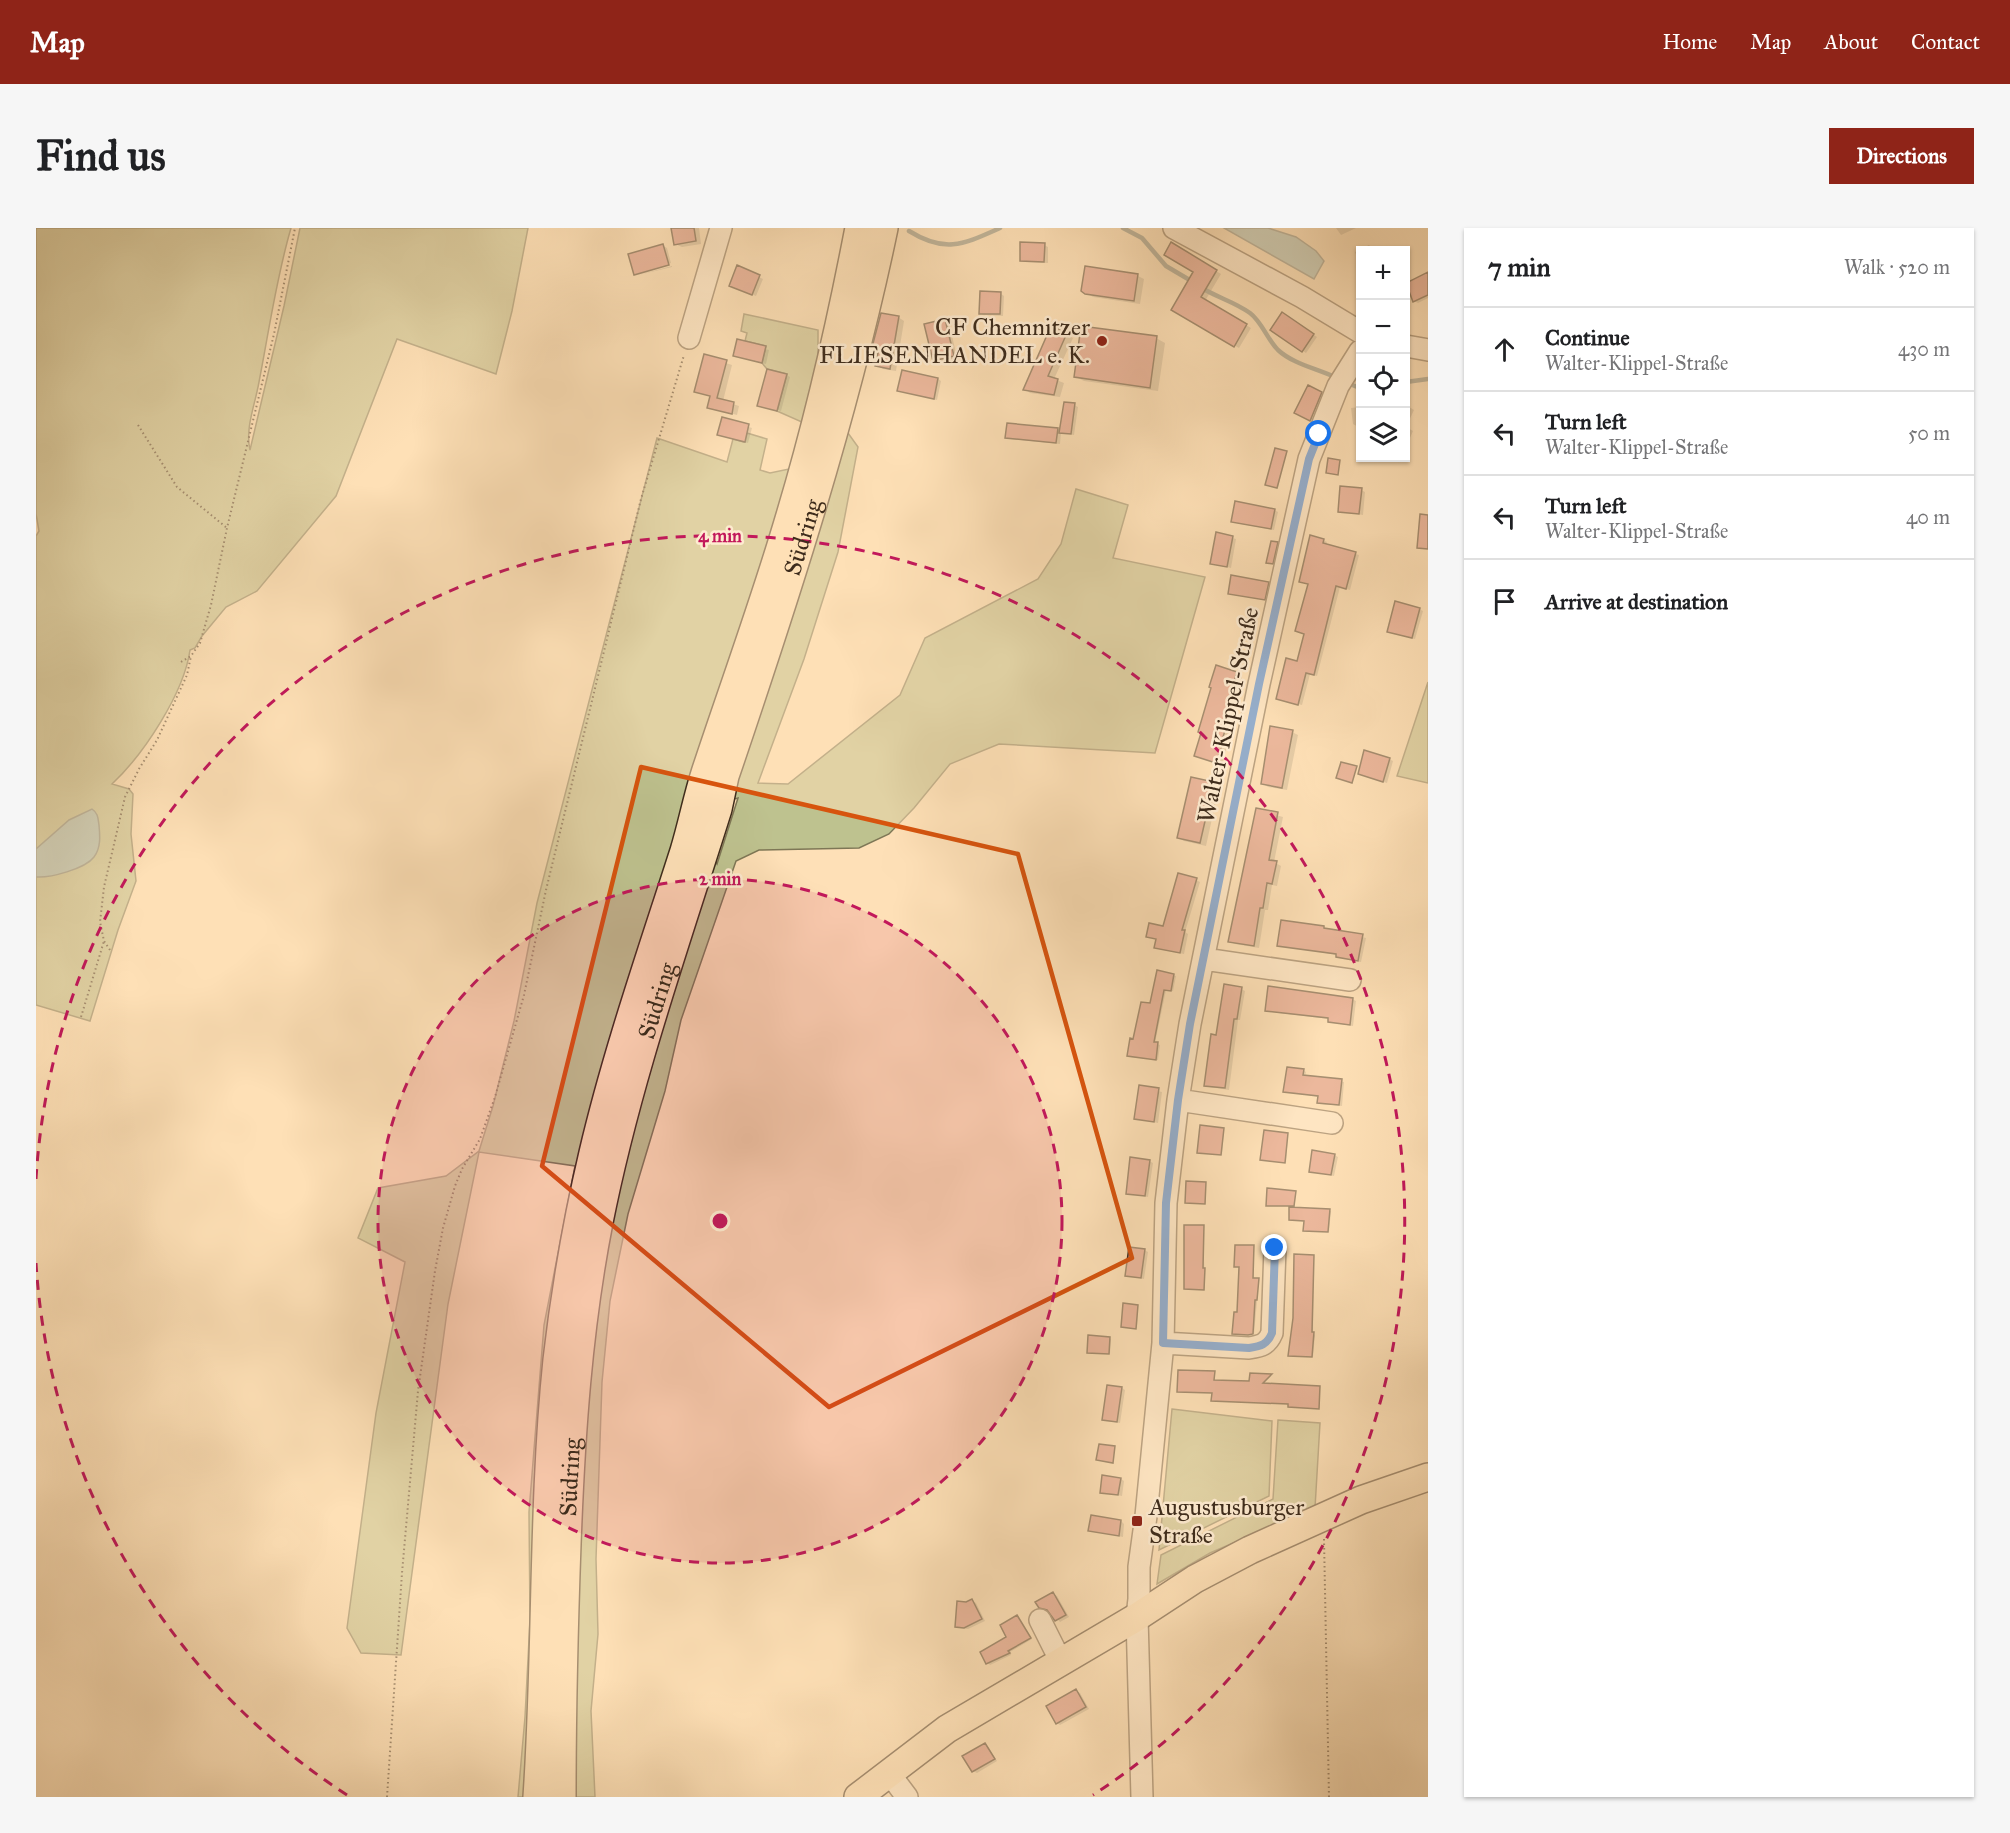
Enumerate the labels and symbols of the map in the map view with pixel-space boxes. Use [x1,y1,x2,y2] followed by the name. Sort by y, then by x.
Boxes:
[819,312,1090,370] place label: CF Chemnitzer FLIESENHANDEL e. K.
[1095,334,1109,348] marker: CF Chemnitzer FLIESENHANDEL e. K.
[1305,420,1331,446] route start
[777,495,829,579] street label: Südring
[698,525,742,548] text: 4 min
[1190,604,1266,826] street label: Walter-Klippel-Straße
[699,868,742,890] text: 2 min
[631,958,683,1042] street label: Südring
[710,1211,730,1231] centre of rings
[1261,1234,1287,1260] route end
[553,1436,587,1517] street label: Südring
[1148,1492,1304,1550] place label: Augustusburger Straße
[1130,1514,1144,1528] marker: Augustusburger Straße

